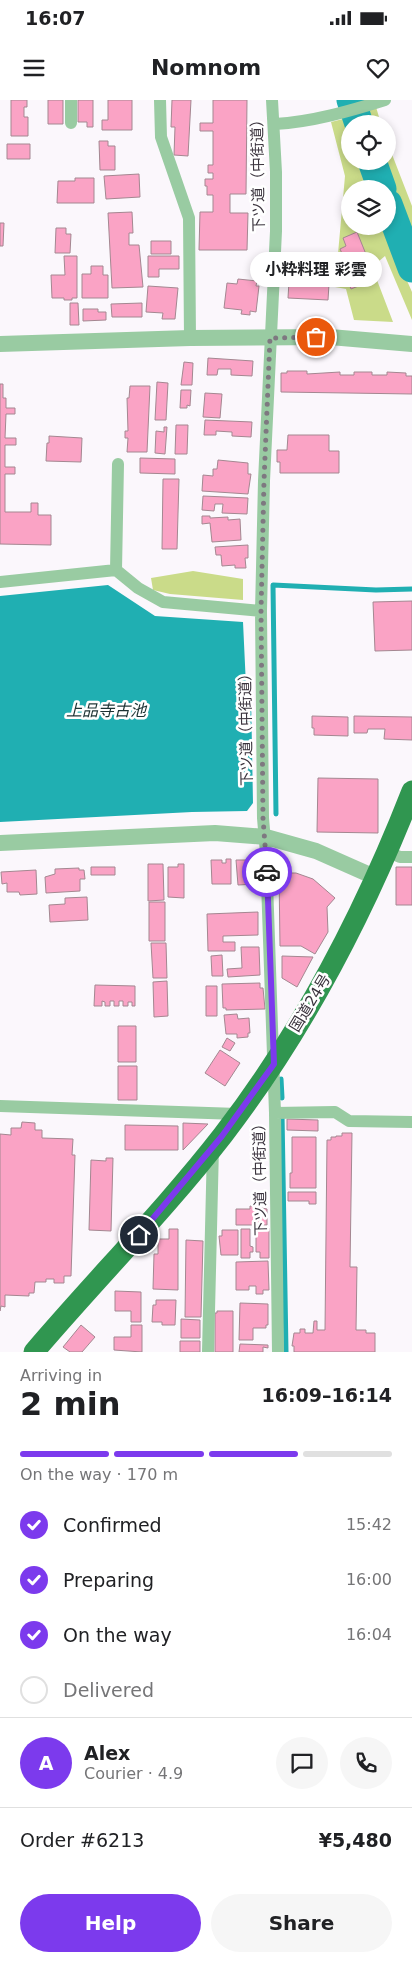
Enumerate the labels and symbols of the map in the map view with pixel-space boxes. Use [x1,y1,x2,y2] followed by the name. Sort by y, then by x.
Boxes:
[248,112,268,232] street label: 下ツ道（中街道）
[250,252,382,287] callout: 小粋料理 彩雲
[295,316,337,358] pin
[236,666,256,786] street label: 下ツ道（中街道）
[66,701,148,720] water label: 上品寺古池
[242,847,292,897] courier
[286,971,334,1035] street label: 国道24号
[250,1116,270,1236] street label: 下ツ道（中街道）
[118,1214,160,1256] pin

